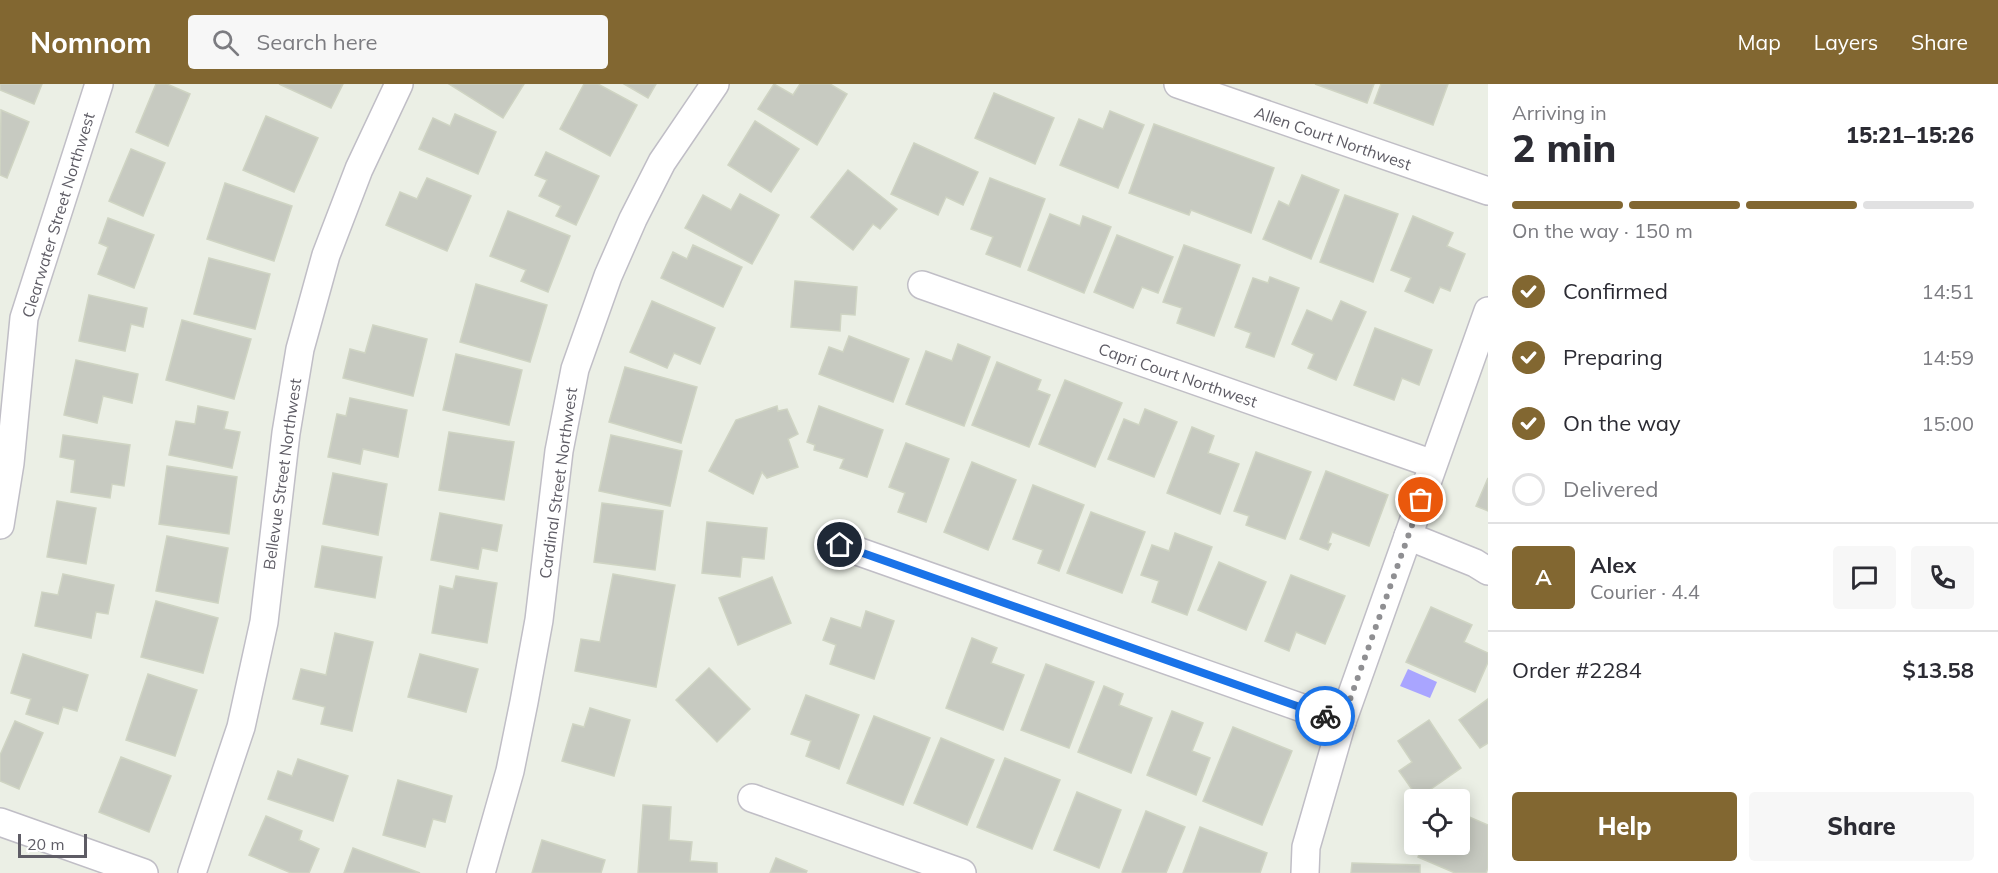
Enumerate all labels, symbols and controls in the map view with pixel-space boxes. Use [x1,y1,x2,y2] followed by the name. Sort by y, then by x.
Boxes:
[188,15,608,69] search box
[30,25,152,60] text: Nomnom
[209,26,242,59] icon: search
[257,28,377,56] text: Search here
[1738,29,1781,55] text: Map
[1814,29,1878,55] text: Layers
[1911,29,1968,55] text: Share
[1512,100,1607,125] text: Arriving in
[1252,102,1414,174] street label: Allen Court Northwest
[17,110,99,320] street label: Clearwater Street Northwest
[1846,121,1974,149] text: 15:21–15:26
[1512,123,1617,172] text: 2 min
[1512,218,1693,243] text: On the way · 150 m
[1512,275,1545,308] icon: check
[1563,277,1668,305] text: Confirmed
[1921,279,1974,304] text: 14:51
[1096,338,1260,412] street label: Capri Court Northwest
[1512,341,1545,374] icon: check
[1563,343,1663,371] text: Preparing
[1921,345,1974,370] text: 14:59
[259,377,305,571] street label: Bellevue Street Northwest
[535,386,581,580] street label: Cardinal Street Northwest
[1512,407,1545,440] icon: check
[1563,409,1681,437] text: On the way
[1921,411,1974,436] text: 15:00
[1395,474,1446,525] pin
[1563,475,1658,503] text: Delivered
[1404,483,1437,516] icon: bag
[814,519,865,570] pin
[823,528,856,561] icon: home
[1833,546,1896,609] button: chat
[1911,546,1974,609] button: phone
[1590,551,1636,579] text: Alex
[1535,563,1552,591] text: A
[1590,579,1700,604] text: Courier · 4.4
[1512,656,1642,684] text: Order #2284
[1903,656,1974,684] text: $13.58
[1295,686,1355,746] courier
[1309,700,1342,733] icon: bike
[1404,789,1470,855] map controls
[1404,789,1470,855] button: locate
[1512,792,1737,861] button: Help
[1749,792,1974,861] button: Share
[18,831,87,858] scale bar
[27,834,64,854] text: 20 m

